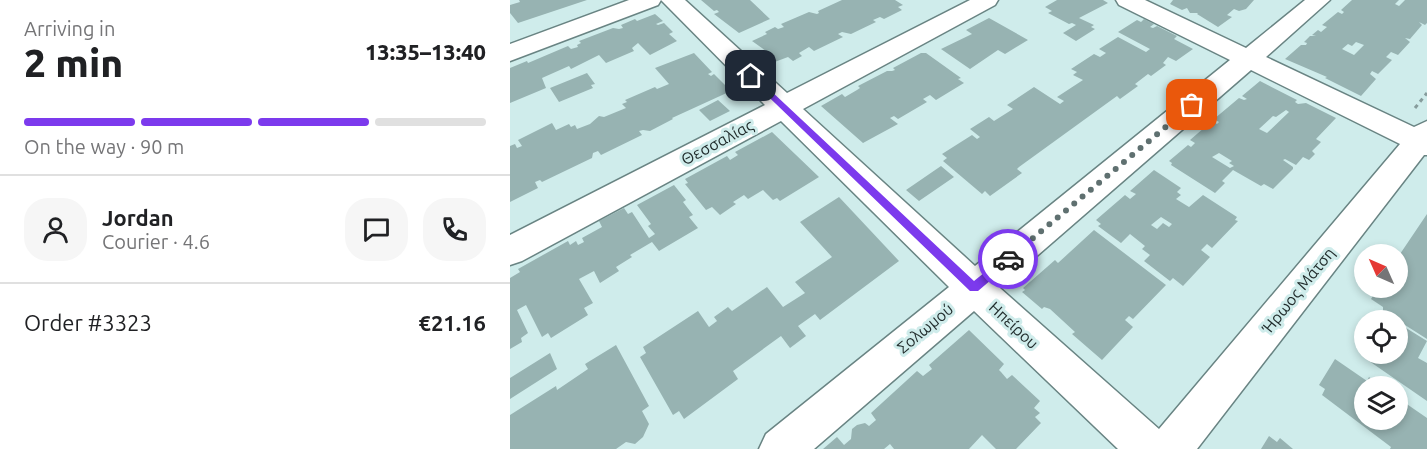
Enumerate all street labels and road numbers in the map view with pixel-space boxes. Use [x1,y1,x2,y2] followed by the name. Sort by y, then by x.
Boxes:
[678,116,756,169] street label: Θεσσαλίας
[1257,244,1339,338] street label: Ήρωος Μάτση
[986,298,1042,352] street label: Ηπείρου
[893,300,957,356] street label: Σολωμού

